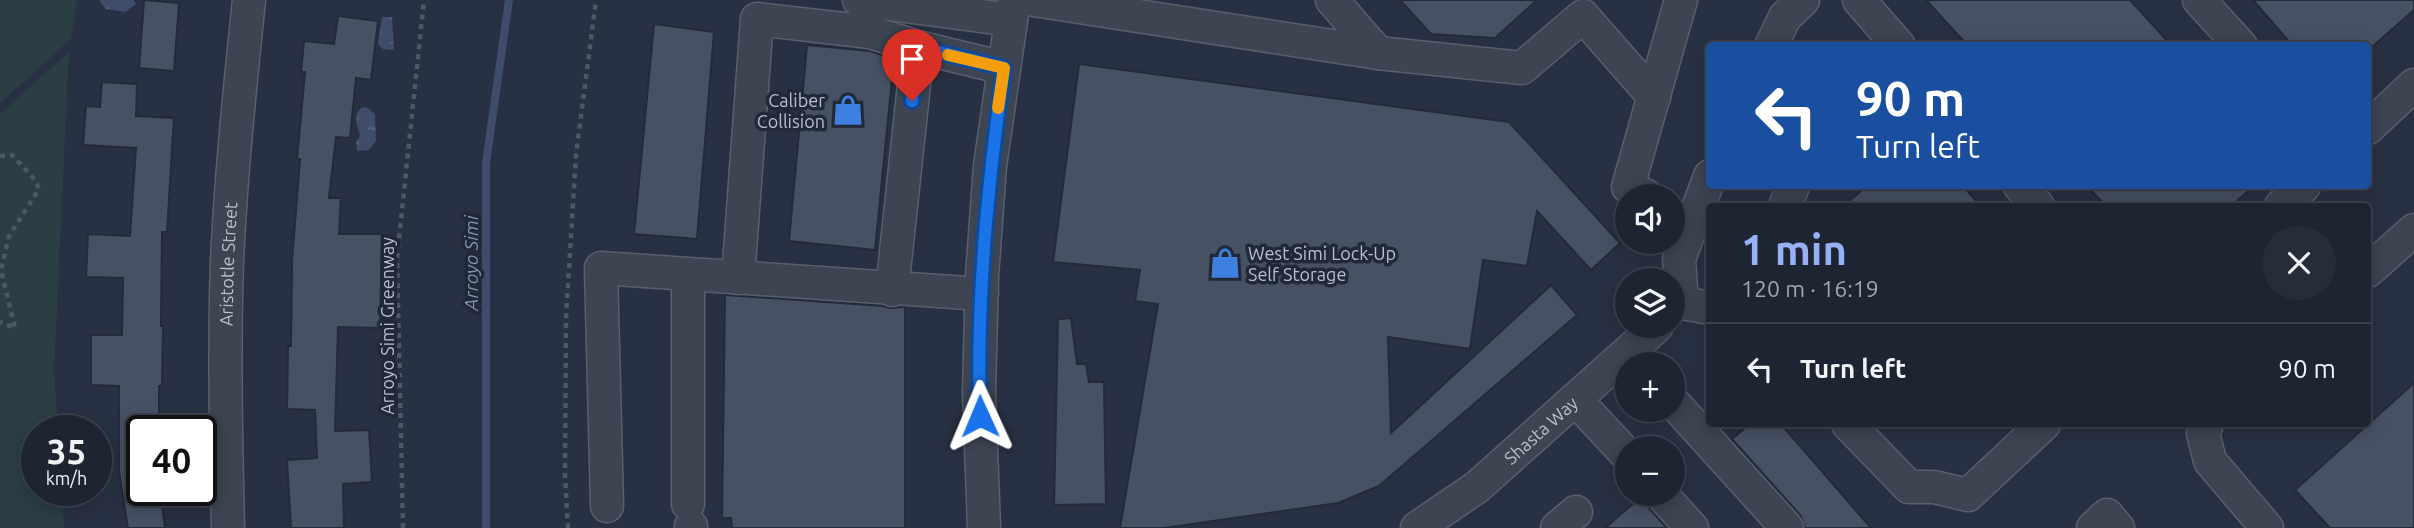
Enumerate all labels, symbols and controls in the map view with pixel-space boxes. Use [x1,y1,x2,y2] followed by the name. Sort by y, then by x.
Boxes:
[882,29,942,101] pin
[893,40,931,78] icon: arrive
[1741,70,1832,161] icon: left
[1856,70,1965,125] text: 90 m
[757,90,825,131] place label: Caliber Collision
[831,93,865,127] shop icon: Caliber Collision
[1856,128,1980,164] text: Turn left
[1615,184,1685,506] map controls
[1615,184,1685,254] button: sound
[216,201,240,326] street label: Aristotle Street
[460,214,482,312] water label: Arroyo Simi
[1741,226,1847,273] text: 1 min
[2262,226,2336,300] button: close
[377,237,397,415] street label: Arroyo Simi Greenway
[1248,243,1396,284] place label: West Simi Lock-Up Self Storage
[1208,246,1242,280] shop icon: West Simi Lock-Up Self Storage
[1615,268,1685,338] button: layers
[1741,276,1879,301] text: 120 m · 16:19
[1741,350,1779,388] icon: left
[1615,352,1685,422] button: +
[1800,354,1906,383] text: Turn left
[2278,354,2336,383] text: 90 m
[943,379,1017,453] position arrow
[1500,392,1582,468] street label: Shasta Way
[126,415,217,506] speed limit sign: 40
[47,431,86,471] text: 35
[1615,436,1685,506] button: −
[46,468,87,488] text: km/h

